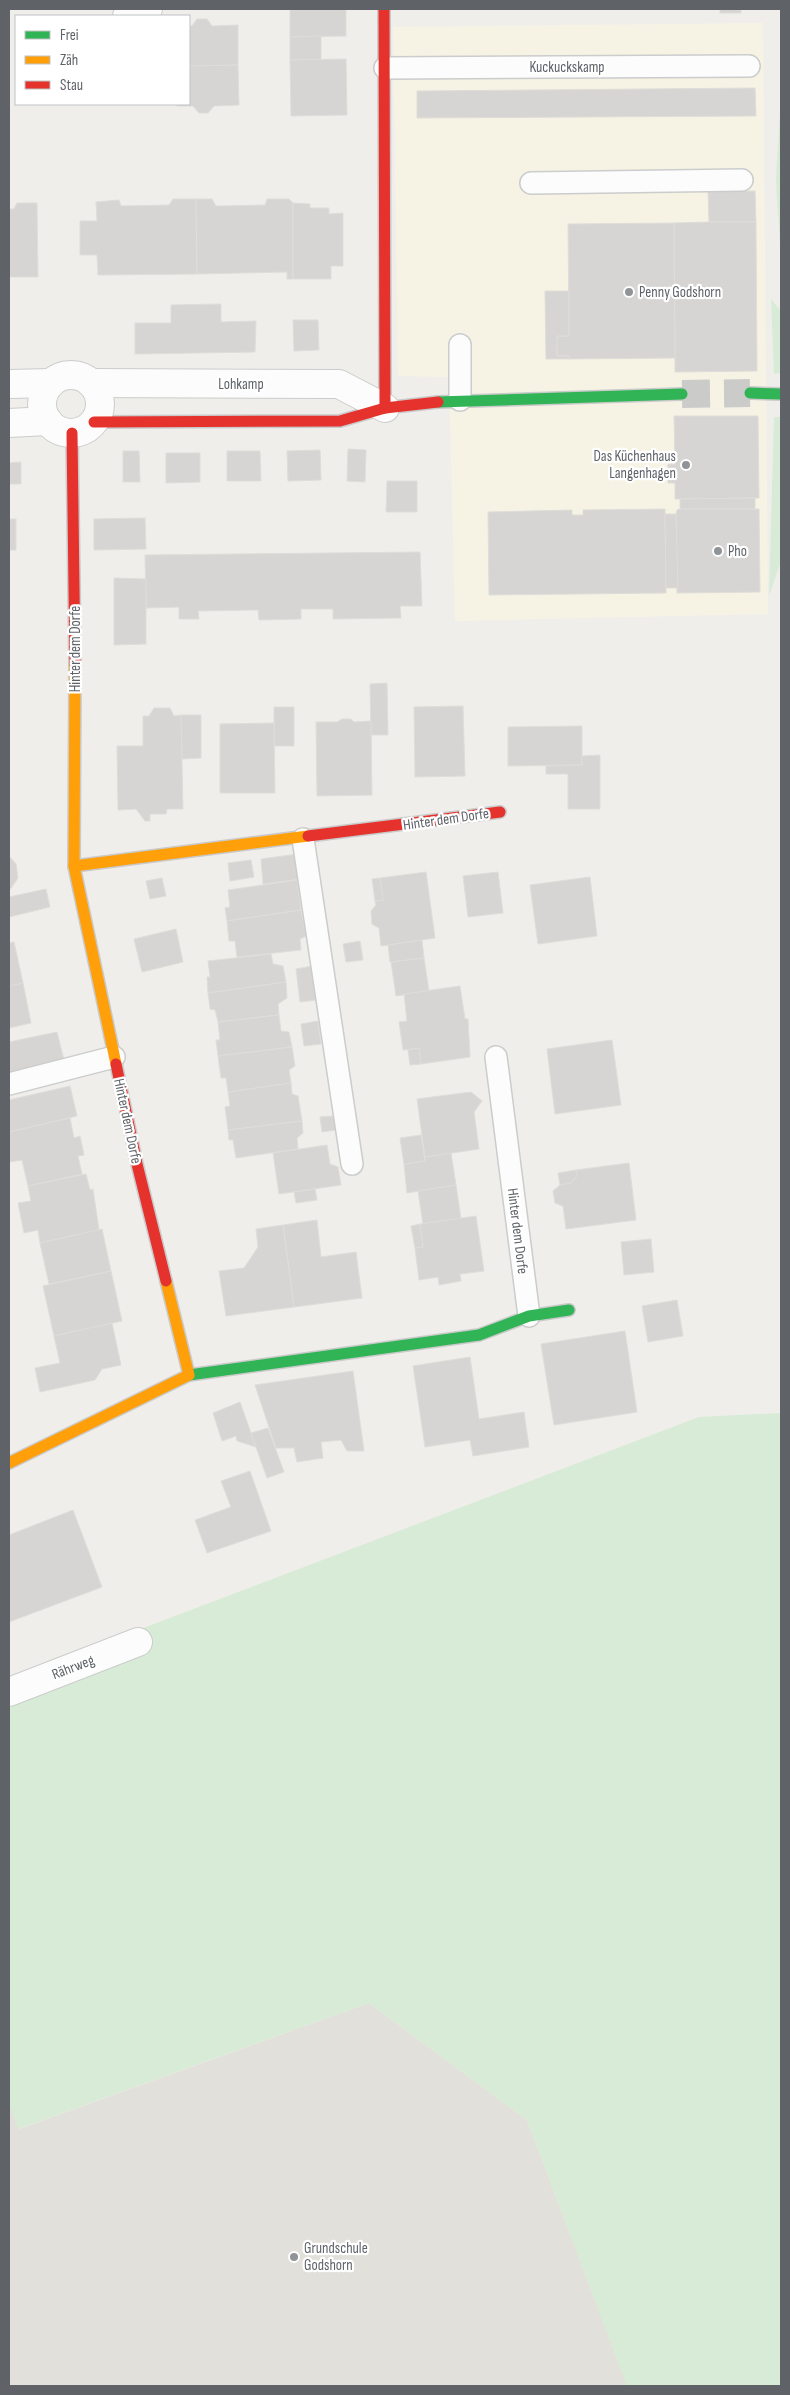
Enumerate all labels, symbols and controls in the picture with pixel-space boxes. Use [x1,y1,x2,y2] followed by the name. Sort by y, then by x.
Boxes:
[15,15,190,105] legend
[60,26,79,45] text: Frei
[60,51,78,70] text: Zäh
[529,58,605,77] street label: Kuckuckskamp
[60,76,83,95] text: Stau
[639,283,721,302] place label: Penny Godshorn
[623,286,635,298] marker: Penny Godshorn
[218,375,264,394] street label: Lohkamp
[594,447,676,483] place label: Das Küchenhaus Langenhagen
[680,459,692,471] marker: Das Küchenhaus Langenhagen
[728,542,747,561] place label: Pho
[712,545,724,557] marker: Pho
[66,606,85,692] street label: Hinter dem Dorfe
[402,804,490,835] street label: Hinter dem Dorfe
[109,1077,146,1165] street label: Hinter dem Dorfe
[503,1187,532,1275] street label: Hinter dem Dorfe
[49,1651,97,1684] street label: Rährweg
[304,2239,368,2275] place label: Grundschule Godshorn
[288,2251,300,2263] marker: Grundschule Godshorn

